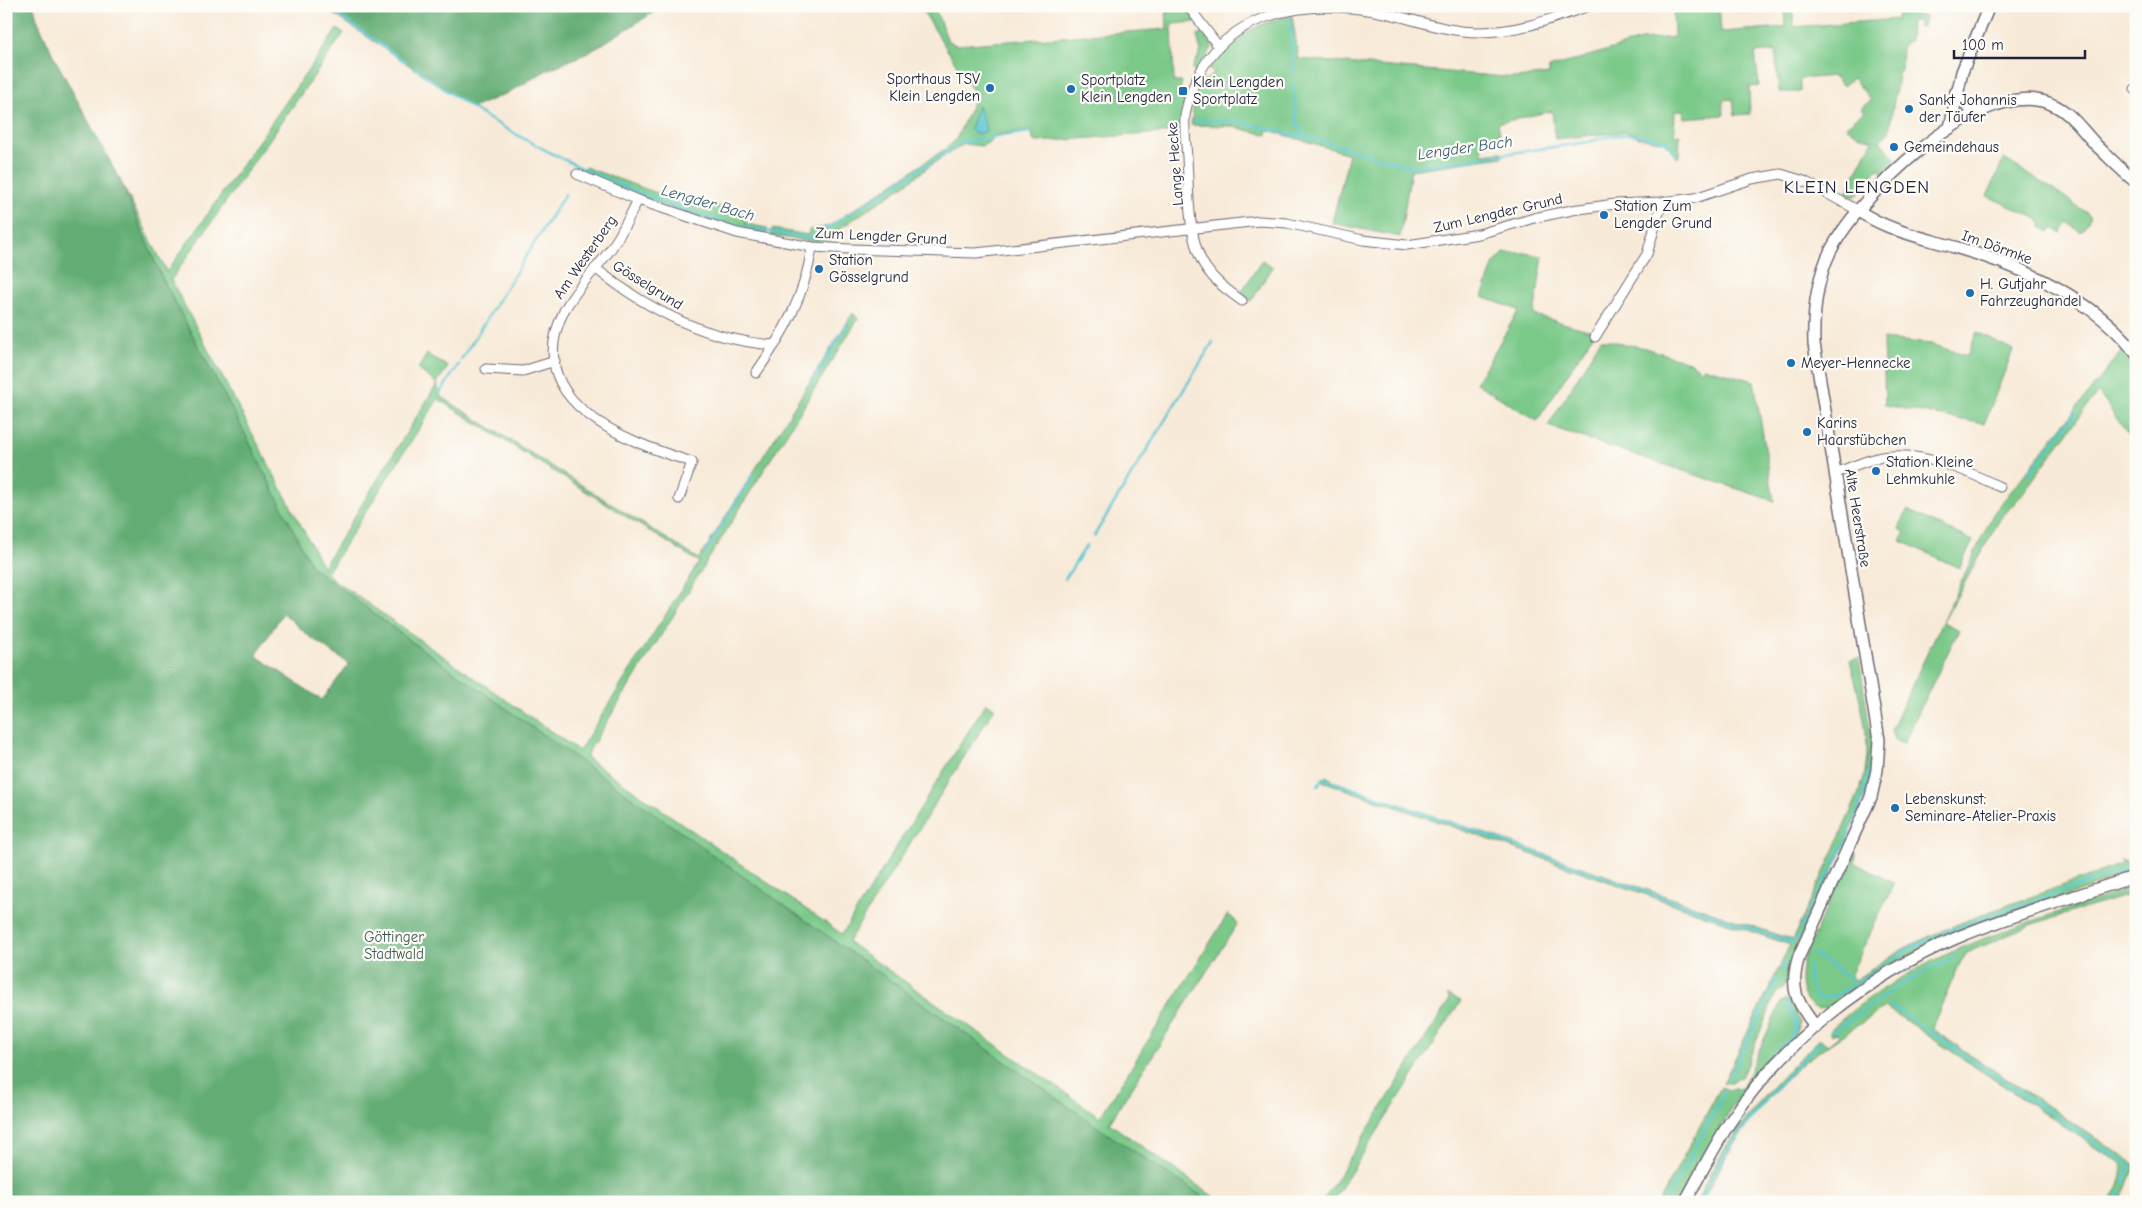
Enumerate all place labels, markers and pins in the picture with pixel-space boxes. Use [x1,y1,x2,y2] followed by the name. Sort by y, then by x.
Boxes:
[887,70,980,105] place label: Sporthaus TSV Klein Lengden
[1081,71,1172,106] place label: Sportplatz Klein Lengden
[1193,73,1284,108] place label: Klein Lengden Sportplatz
[984,82,996,94] marker: Sporthaus TSV Klein Lengden
[1065,83,1077,95] marker: Sportplatz Klein Lengden
[1177,85,1189,97] marker: Klein Lengden Sportplatz
[1919,91,2017,126] place label: Sankt Johannis der Täufer
[1903,103,1915,115] marker: Sankt Johannis der Täufer
[1904,138,1999,156] place label: Gemeindehaus
[1888,141,1900,153] marker: Gemeindehaus
[1614,197,1712,232] place label: Station Zum Lengder Grund
[1598,209,1610,221] marker: Station Zum Lengder Grund
[829,251,909,286] place label: Station Gösselgrund
[813,263,825,275] marker: Station Gösselgrund
[1980,275,2082,310] place label: H. Gutjahr Fahrzeughandel
[1964,287,1976,299] marker: H. Gutjahr Fahrzeughandel
[1801,354,1911,372] place label: Meyer-Hennecke
[1785,357,1797,369] marker: Meyer-Hennecke
[1817,414,1907,449] place label: Karins Haarstübchen
[1801,426,1813,438] marker: Karins Haarstübchen
[1886,453,1974,488] place label: Station Kleine Lehmkuhle
[1870,465,1882,477] marker: Station Kleine Lehmkuhle
[1905,790,2056,825] place label: Lebenskunst: Seminare-Atelier-Praxis
[1889,802,1901,814] marker: Lebenskunst: Seminare-Atelier-Praxis

